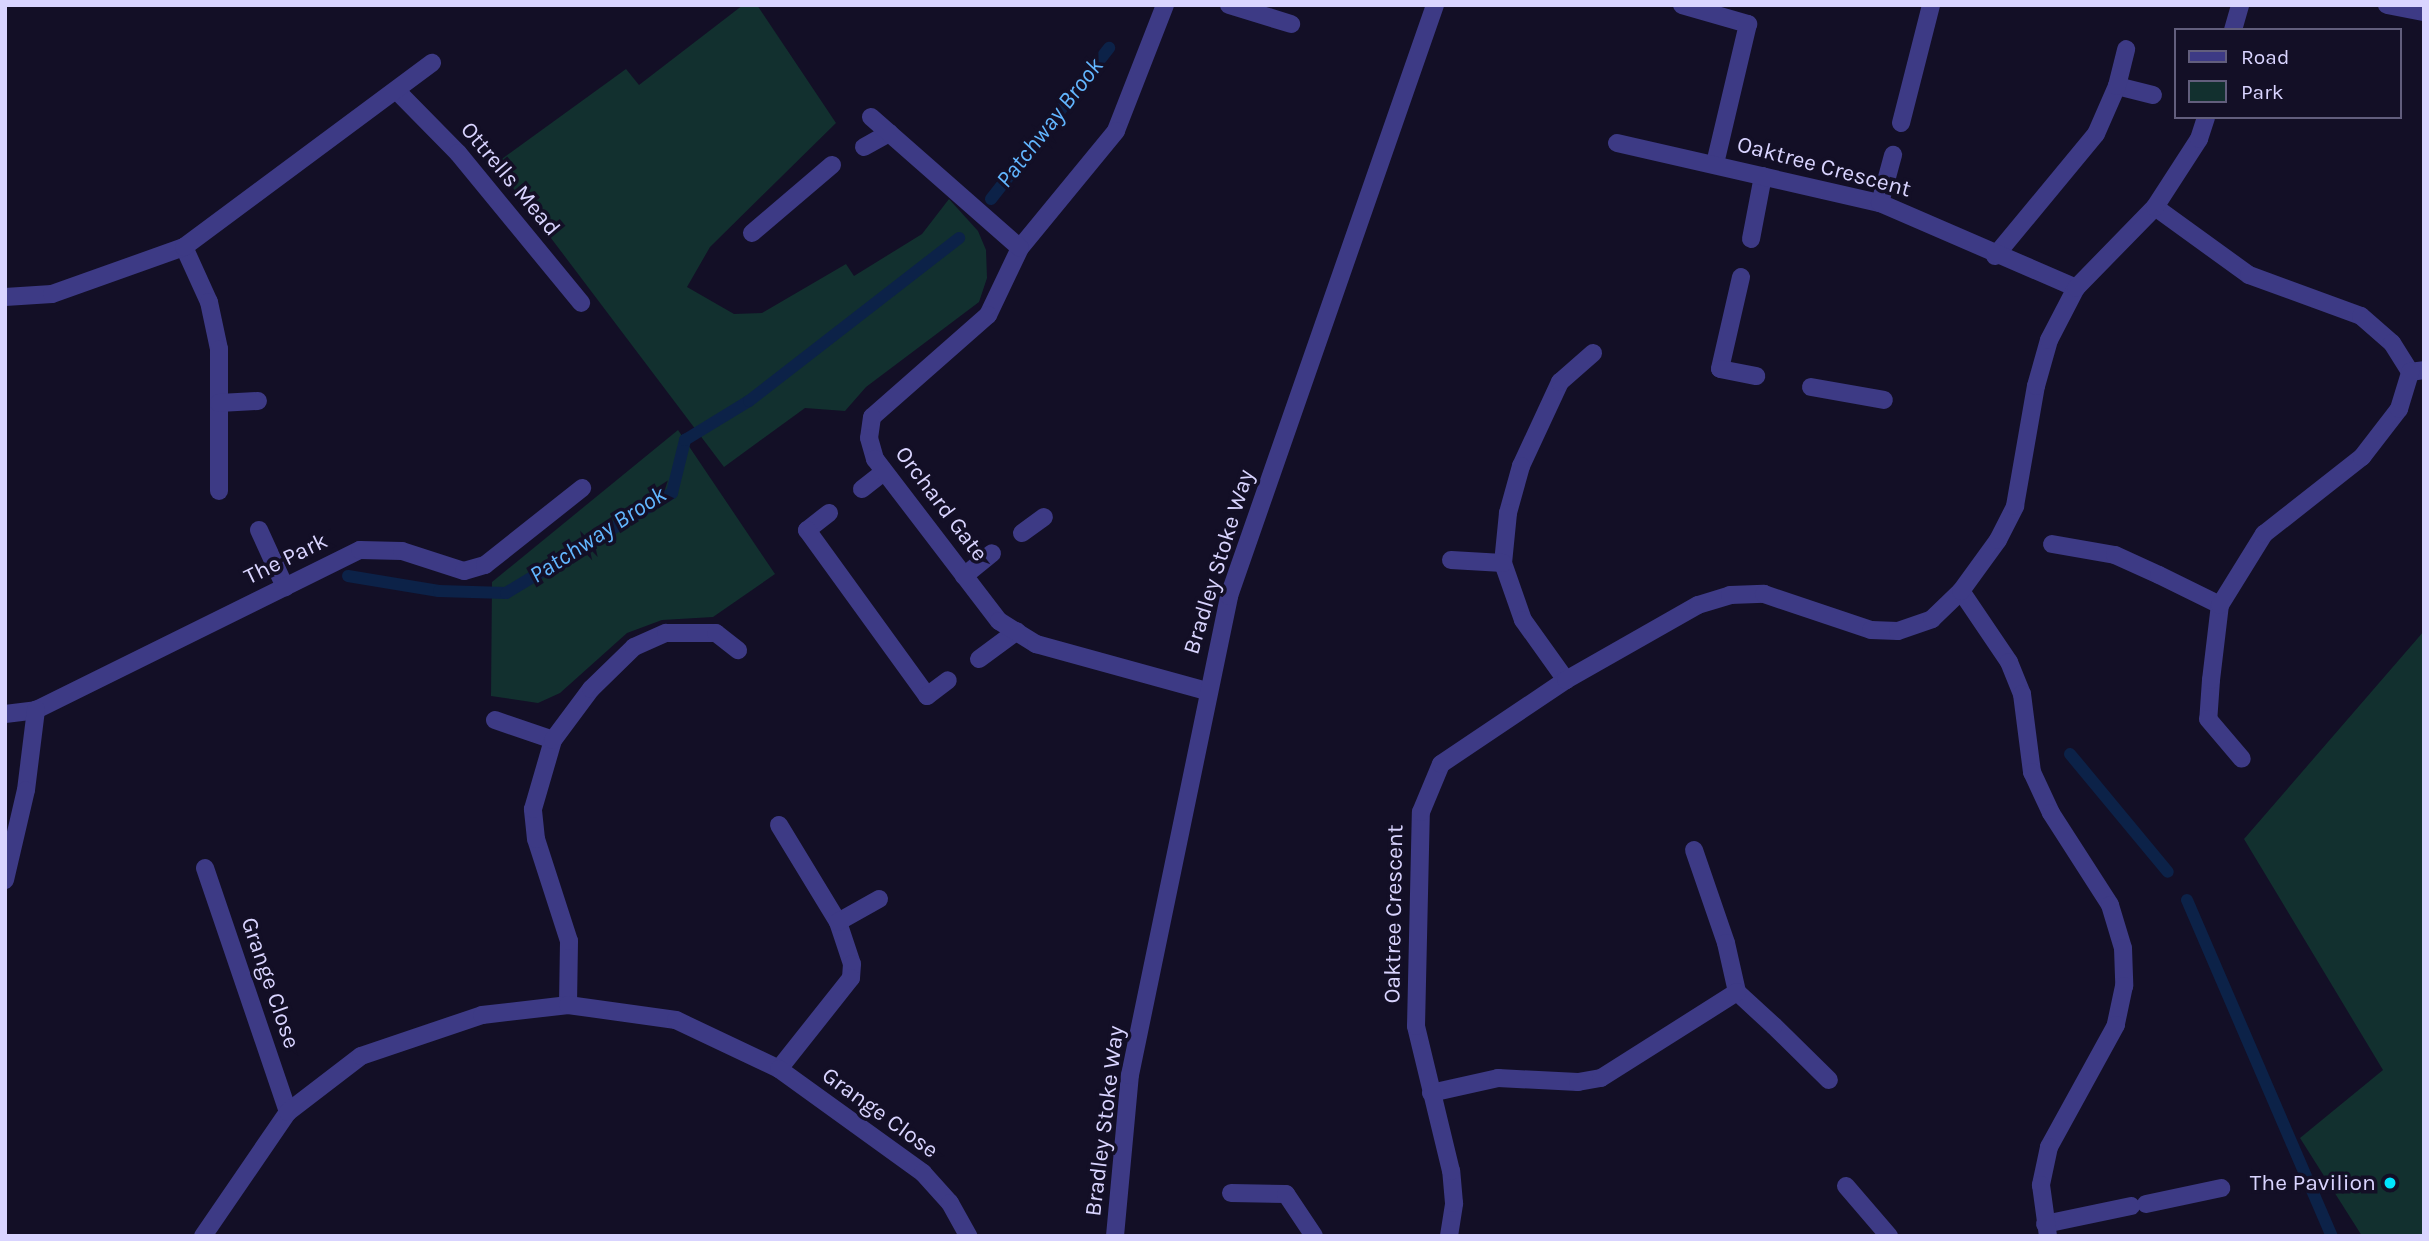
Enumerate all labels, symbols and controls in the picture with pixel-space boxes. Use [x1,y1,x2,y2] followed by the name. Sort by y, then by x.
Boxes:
[2174,28,2401,119] legend
[2241,45,2289,69] text: Road
[990,52,1110,194] water label: Patchway Brook
[2241,80,2284,104] text: Park
[454,116,566,242] street label: Ottrells Mead
[1734,131,1914,203] street label: Oaktree Crescent
[889,441,993,567] street label: Orchard Gate
[1178,466,1260,658] street label: Bradley Stoke Way
[524,480,672,590] water label: Patchway Brook
[240,527,332,591] street label: The Park
[1379,824,1409,1004] street label: Oaktree Crescent
[235,914,305,1052] street label: Grange Close
[1080,1024,1130,1218] street label: Bradley Stoke Way
[816,1062,944,1164] street label: Grange Close
[2250,1169,2376,1197] place label: The Pavilion
[2382,1175,2398,1191] marker: The Pavilion

